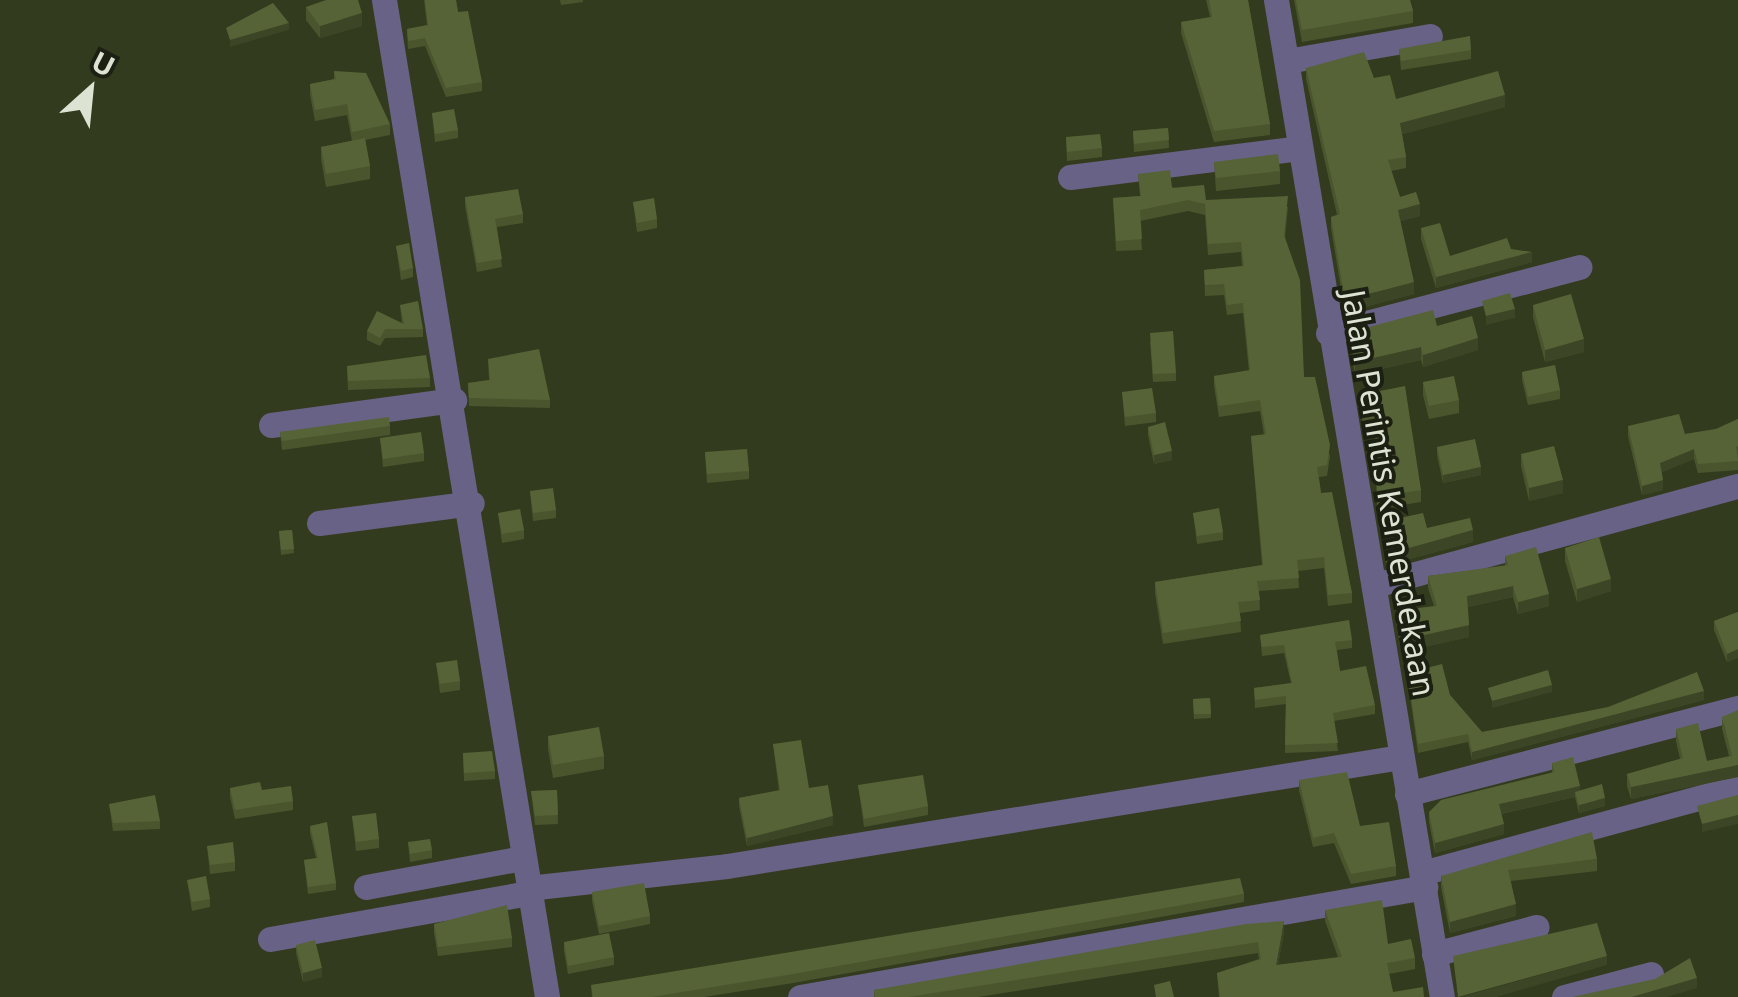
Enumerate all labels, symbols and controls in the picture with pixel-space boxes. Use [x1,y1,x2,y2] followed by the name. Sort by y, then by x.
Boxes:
[40,40,140,140] north arrow
[86,42,122,85] text: U
[1334,287,1444,699] street label: Jalan Perintis Kemerdekaan

